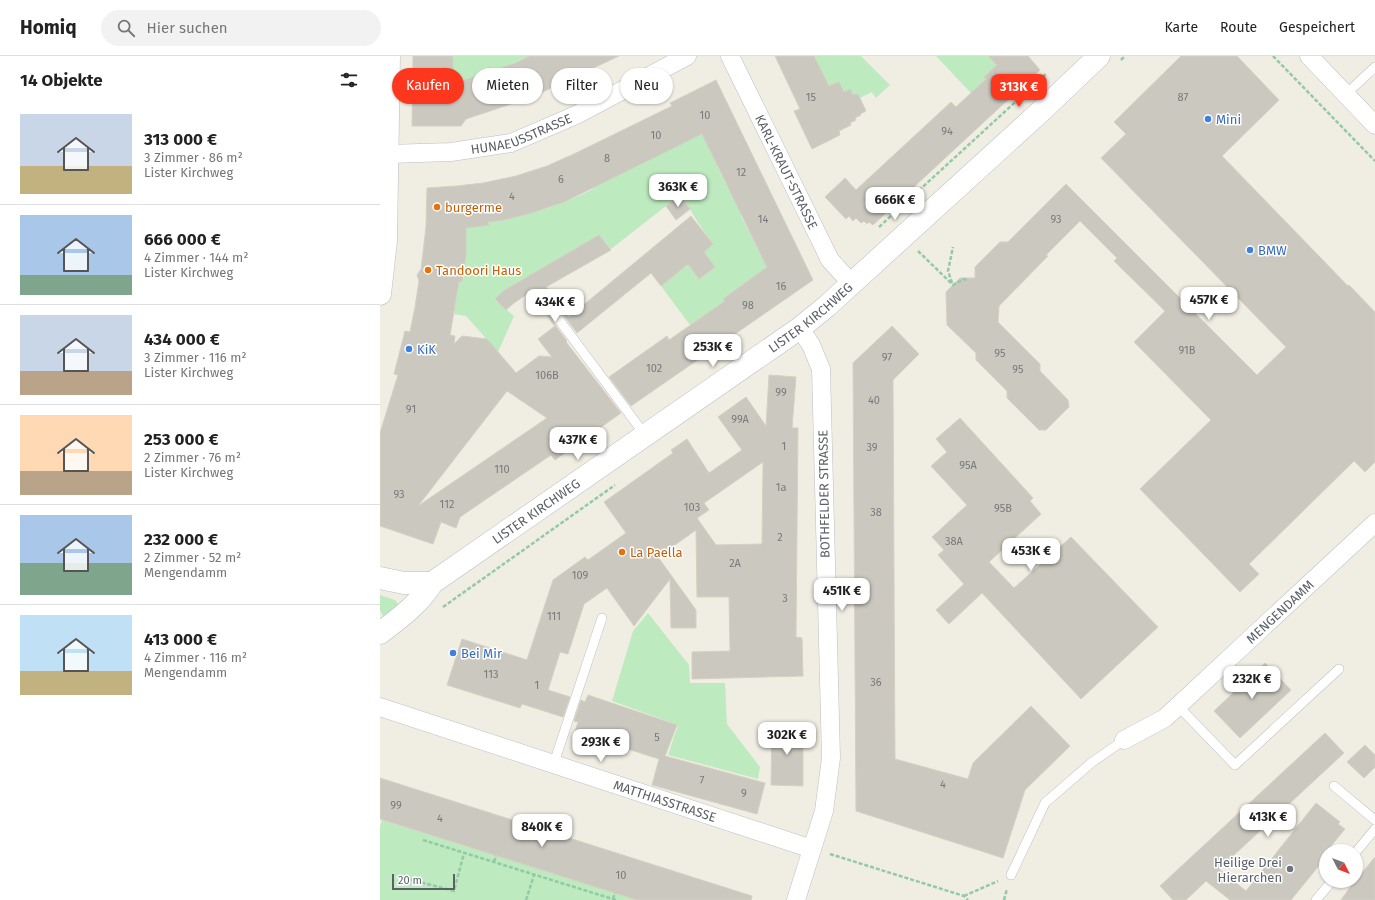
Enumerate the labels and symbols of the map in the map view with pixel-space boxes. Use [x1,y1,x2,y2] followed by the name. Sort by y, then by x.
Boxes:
[986,74,1052,108] pin: 313K €
[806,91,817,104] house number: 15
[1178,91,1189,104] house number: 87
[700,109,710,122] house number: 10
[470,110,574,156] street label: HUNAEUSSTRASSE
[752,112,821,232] street label: KARL-KRAUT-STRASSE
[1216,112,1241,127] place label: Mini
[1203,114,1213,124] marker: Mini
[941,125,953,138] house number: 94
[651,129,661,142] house number: 10
[604,152,610,165] house number: 8
[736,166,746,179] house number: 12
[558,173,564,186] house number: 6
[645,174,711,208] pin: 363K €
[862,187,928,221] pin: 666K €
[509,190,515,203] house number: 4
[445,200,502,215] place label: burgerme
[432,202,442,212] marker: burgerme
[758,213,768,226] house number: 14
[1050,213,1062,226] house number: 93
[1258,243,1287,258] place label: BMW
[1245,245,1255,255] marker: BMW
[436,263,521,278] place label: Tandoori Haus
[423,265,433,275] marker: Tandoori Haus
[765,279,855,355] street label: LISTER KIRCHWEG
[776,280,786,293] house number: 16
[1176,287,1242,321] pin: 457K €
[522,289,588,323] pin: 434K €
[742,299,754,312] house number: 98
[680,334,746,368] pin: 253K €
[417,342,436,357] place label: KiK
[404,344,414,354] marker: KiK
[1178,344,1196,357] house number: 91B
[994,347,1006,360] house number: 95
[882,351,892,364] house number: 97
[646,362,662,375] house number: 102
[1012,363,1024,376] house number: 95
[535,369,559,382] house number: 106B
[775,386,787,399] house number: 99
[868,394,880,407] house number: 40
[406,403,416,416] house number: 91
[731,413,750,426] house number: 99A
[545,427,611,461] pin: 437K €
[815,430,833,558] street label: BOTHFELDER STRASSE
[782,440,786,453] house number: 1
[866,441,878,454] house number: 39
[959,459,977,472] house number: 95A
[494,463,510,476] house number: 110
[489,475,583,547] street label: LISTER KIRCHWEG
[776,481,786,494] house number: 1a
[393,488,405,501] house number: 93
[440,498,454,511] house number: 112
[684,501,700,514] house number: 103
[994,502,1012,515] house number: 95B
[870,506,882,519] house number: 38
[777,531,783,544] house number: 2
[945,535,964,548] house number: 38A
[998,538,1064,572] pin: 453K €
[630,545,682,560] place label: La Paella
[617,547,627,557] marker: La Paella
[729,557,742,570] house number: 2A
[572,569,589,582] house number: 109
[1243,577,1316,646] street label: MENGENDAMM
[809,578,875,612] pin: 451K €
[782,592,788,605] house number: 3
[547,610,561,623] house number: 111
[461,646,502,661] place label: Bei Mir
[448,648,458,658] marker: Bei Mir
[1219,666,1285,700] pin: 232K €
[484,668,498,681] house number: 113
[870,676,882,689] house number: 36
[535,679,539,692] house number: 1
[754,722,820,756] pin: 302K €
[568,729,634,763] pin: 293K €
[654,731,660,744] house number: 5
[700,774,705,787] house number: 7
[612,777,718,825] street label: MATTHIASSTRASSE
[940,778,946,791] house number: 4
[741,787,747,800] house number: 9
[390,799,402,812] house number: 99
[1235,804,1301,838] pin: 413K €
[437,812,443,825] house number: 4
[509,814,575,848] pin: 840K €
[1319,844,1363,888] north arrow
[1214,855,1282,885] place label: Heilige Drei Hierarchen
[1285,864,1295,874] marker: Heilige Drei Hierarchen
[616,869,626,882] house number: 10
[392,872,455,891] scale bar

